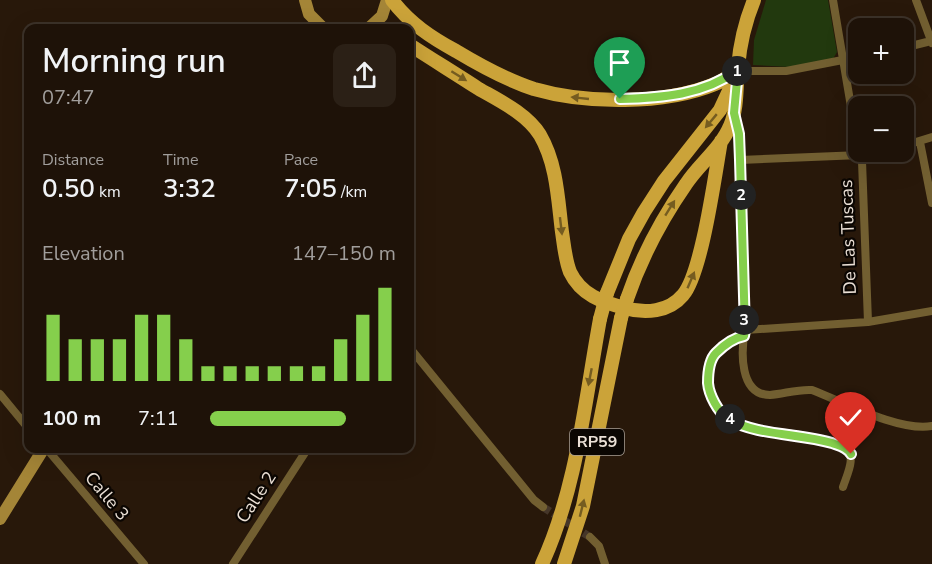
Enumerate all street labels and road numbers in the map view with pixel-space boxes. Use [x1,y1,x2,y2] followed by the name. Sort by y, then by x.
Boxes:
[834,179,862,295] street label: De Las Tuscas
[570,429,624,455] road number: RP59
[80,466,134,526] street label: Calle 3
[230,467,282,527] street label: Calle 2

